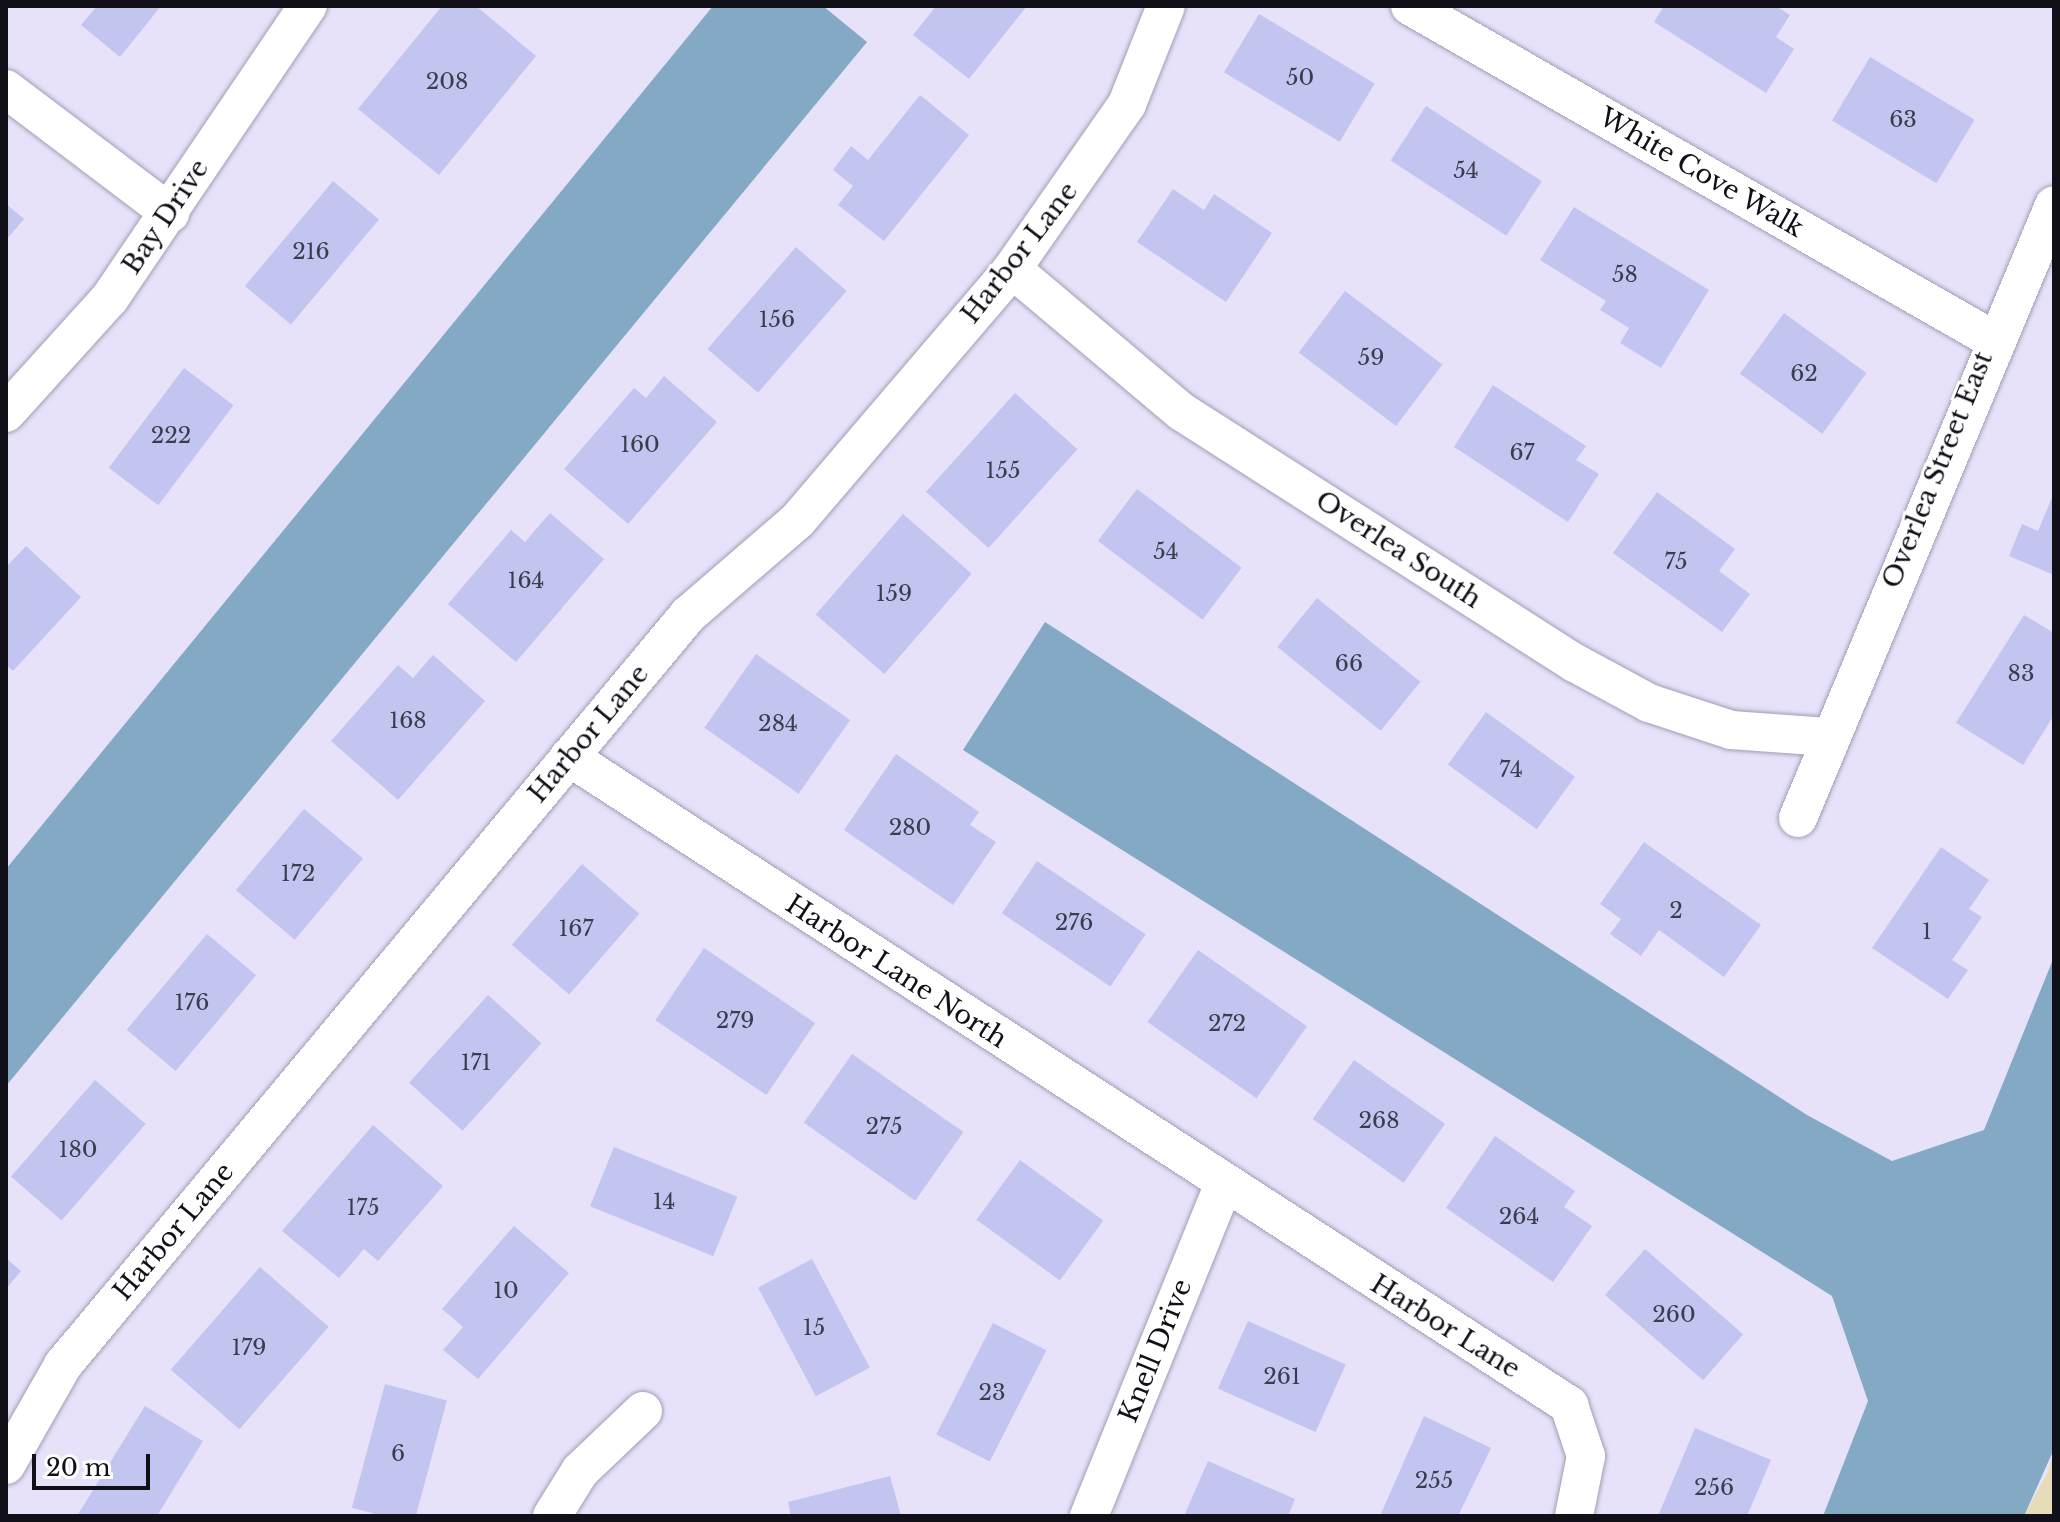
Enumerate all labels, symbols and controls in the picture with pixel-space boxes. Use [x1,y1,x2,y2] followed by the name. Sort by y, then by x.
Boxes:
[1286,65,1314,91] house number: 50
[426,69,468,95] house number: 208
[1593,101,1809,245] street label: White Cove Walk
[1889,107,1917,133] house number: 63
[116,153,216,281] street label: Bay Drive
[1453,158,1479,184] house number: 54
[955,176,1085,330] street label: Harbor Lane
[292,239,330,265] house number: 216
[1612,262,1638,288] house number: 58
[759,307,795,333] house number: 156
[1358,345,1384,371] house number: 59
[1876,347,2000,593] street label: Overlea Street East
[1790,361,1818,387] house number: 62
[151,423,191,449] house number: 222
[620,432,660,458] house number: 160
[1509,440,1535,466] house number: 67
[986,458,1020,484] house number: 155
[1309,485,1487,615] street label: Overlea South
[1153,539,1179,565] house number: 54
[1664,549,1688,575] house number: 75
[508,568,544,594] house number: 164
[876,581,912,607] house number: 159
[1335,651,1363,677] house number: 66
[522,659,656,809] street label: Harbor Lane
[2008,661,2034,687] house number: 83
[389,708,427,734] house number: 168
[758,711,798,737] house number: 284
[1499,757,1523,783] house number: 74
[889,815,931,841] house number: 280
[281,861,315,887] house number: 172
[779,889,1013,1055] street label: Harbor Lane North
[1669,898,1683,924] house number: 2
[1055,910,1093,936] house number: 276
[558,916,594,942] house number: 167
[1922,919,1932,945] house number: 1
[174,990,210,1016] house number: 176
[716,1008,754,1034] house number: 279
[1208,1011,1246,1037] house number: 272
[461,1050,491,1076] house number: 171
[1358,1108,1400,1134] house number: 268
[866,1114,902,1140] house number: 275
[59,1137,97,1163] house number: 180
[107,1157,241,1307] street label: Harbor Lane
[653,1189,675,1215] house number: 14
[346,1195,380,1221] house number: 175
[1499,1204,1539,1230] house number: 264
[1364,1269,1526,1385] street label: Harbor Lane
[1113,1275,1199,1427] street label: Knell Drive
[493,1278,519,1304] house number: 10
[1652,1302,1696,1328] house number: 260
[803,1315,825,1341] house number: 15
[231,1335,267,1361] house number: 179
[1263,1364,1301,1390] house number: 261
[978,1380,1006,1406] house number: 23
[36,1438,154,1488] scale bar
[391,1441,405,1467] house number: 6
[46,1453,111,1482] text: 20 m
[1415,1468,1453,1494] house number: 255
[1694,1475,1734,1501] house number: 256

